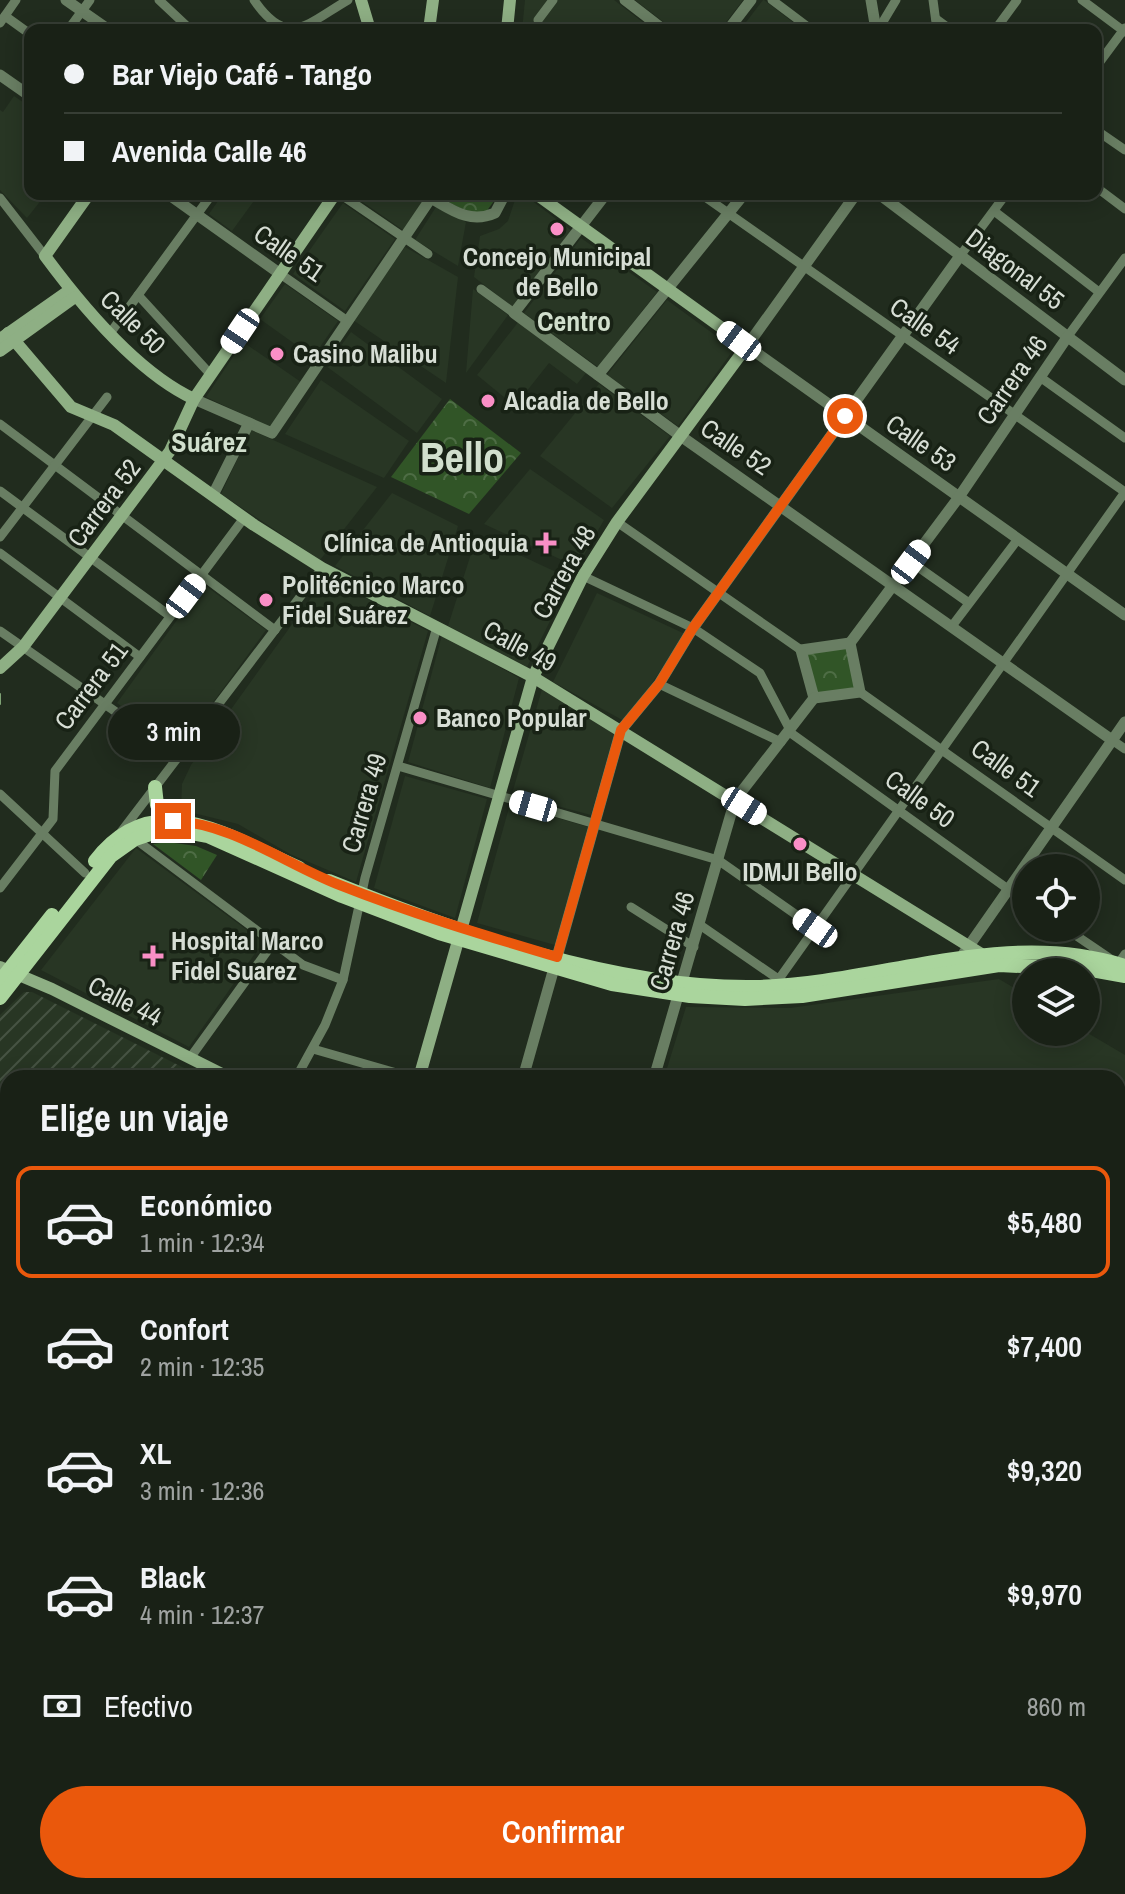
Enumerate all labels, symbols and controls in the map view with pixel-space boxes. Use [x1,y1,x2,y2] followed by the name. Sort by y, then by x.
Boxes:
[112,54,372,94] text: Bar Viejo Café - Tango
[112,131,307,171] text: Avenida Calle 46
[247,216,331,289] street label: Calle 51
[548,220,566,238] marker: Concejo Municipal de Bello
[959,220,1072,317] street label: Diagonal 55
[463,239,651,304] place label: Concejo Municipal de Bello
[93,282,174,361] street label: Calle 50
[883,289,967,362] street label: Calle 54
[537,302,611,340] district label: Centro
[217,304,263,358] car
[713,317,765,365] car
[968,328,1055,431] street label: Carrera 46
[293,336,438,371] place label: Casino Malibu
[268,345,286,363] marker: Casino Malibu
[504,383,669,418] place label: Alcadia de Bello
[479,392,497,410] marker: Alcadia de Bello
[827,398,863,434] route start
[879,406,963,479] street label: Calle 53
[694,410,778,483] street label: Calle 52
[171,423,247,461] district label: Suárez
[420,429,504,485] district label: Bello
[59,451,148,554] street label: Carrera 52
[524,519,604,625] street label: Carrera 48
[324,525,528,560] place label: Clínica de Antioquia
[535,532,557,554] marker: Clínica de Antioquia
[887,536,935,588] car
[282,567,464,632] place label: Politécnico Marco Fidel Suárez
[162,570,210,622] car
[257,591,275,609] marker: Politécnico Marco Fidel Suárez
[477,612,563,679] street label: Calle 49
[46,634,135,737] street label: Carrera 51
[436,700,587,735] place label: Banco Popular
[107,705,239,761] callout: 3 min
[411,709,429,727] marker: Banco Popular
[147,714,201,749] text: 3 min
[964,730,1048,805] street label: Calle 51
[333,749,394,857] street label: Carrera 49
[878,761,962,836] street label: Calle 50
[717,783,771,829] car
[507,788,559,824] car
[155,803,191,839] route end
[791,835,809,853] marker: IDMJI Bello
[743,854,857,889] place label: IDMJI Bello
[1012,854,1100,1046] map controls
[1012,854,1100,942] button: locate
[641,887,702,995] street label: Carrera 46
[788,904,842,952] car
[171,923,324,988] place label: Hospital Marco Fidel Suarez
[142,945,164,967] marker: Hospital Marco Fidel Suarez
[1012,958,1100,1046] button: layers
[82,967,168,1034] street label: Calle 44
[40,1094,229,1142] text: Elige un viaje
[140,1185,273,1225] text: Económico
[44,1186,116,1258] icon: car
[1007,1202,1082,1242] text: $5,480
[140,1225,264,1260] text: 1 min · 12:34
[140,1309,229,1349] text: Confort
[44,1310,116,1382] icon: car
[1007,1326,1082,1366] text: $7,400
[140,1349,264,1384] text: 2 min · 12:35
[140,1433,171,1473] text: XL
[44,1434,116,1506] icon: car
[1007,1450,1082,1490] text: $9,320
[140,1473,264,1508] text: 3 min · 12:36
[140,1557,206,1597] text: Black
[44,1558,116,1630] icon: car
[1007,1574,1082,1614] text: $9,970
[140,1597,264,1632] text: 4 min · 12:37
[40,1684,84,1728] icon: cash
[104,1686,193,1726] text: Efectivo
[1027,1689,1086,1724] text: 860 m
[40,1786,1086,1878] button: Confirmar

